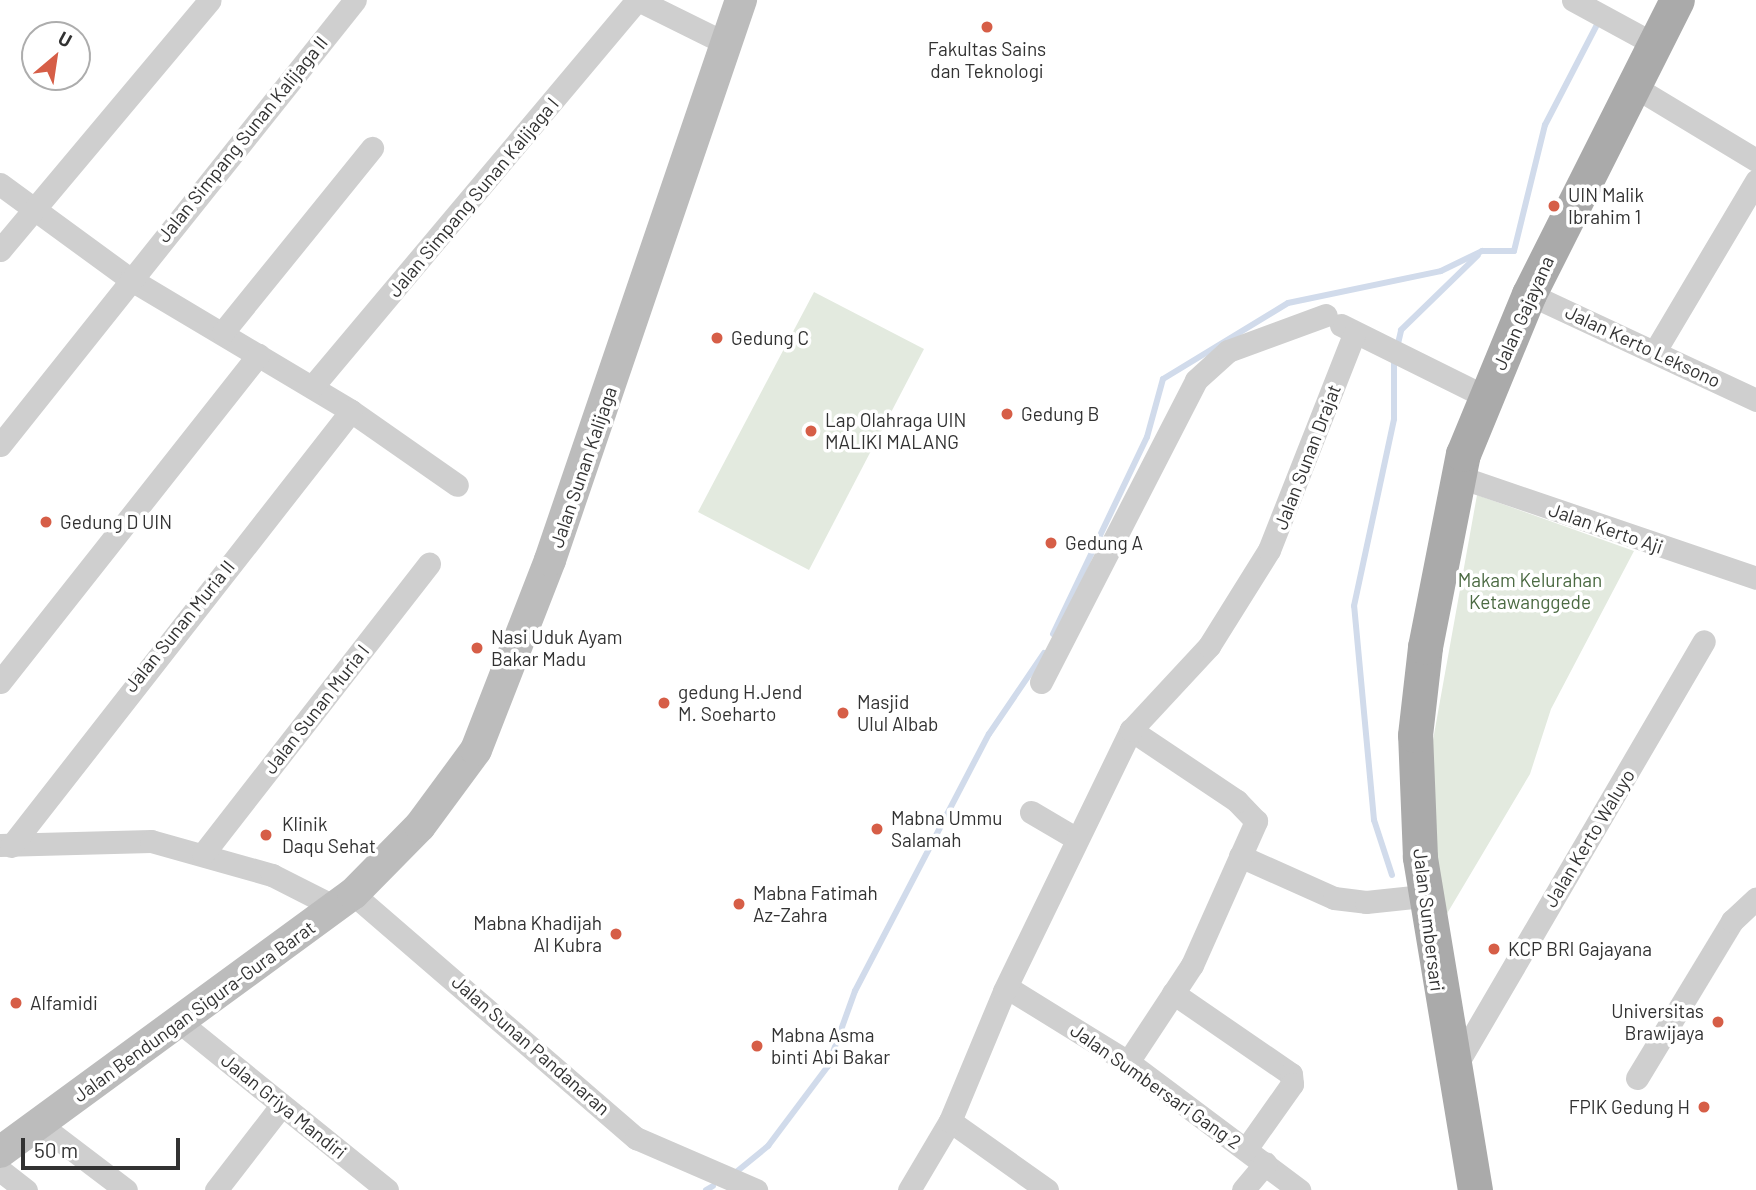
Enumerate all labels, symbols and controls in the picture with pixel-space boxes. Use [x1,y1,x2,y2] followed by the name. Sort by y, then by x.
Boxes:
[979,19,995,35] marker: Fakultas Sains dan Teknologi
[21,21,91,91] north arrow
[55,26,76,52] text: U
[152,31,332,247] street label: Jalan Simpang Sunan Kalijaga II
[928,38,1046,82] place label: Fakultas Sains dan Teknologi
[383,93,563,301] street label: Jalan Simpang Sunan Kalijaga I
[1568,184,1644,228] place label: UIN Malik Ibrahim 1
[1546,198,1562,214] marker: UIN Malik Ibrahim 1
[1488,252,1558,374] street label: Jalan Gajayana
[1562,300,1724,392] street label: Jalan Kerto Leksono
[731,327,809,349] place label: Gedung C
[709,330,725,346] marker: Gedung C
[1269,381,1345,533] street label: Jalan Sunan Drajat
[545,383,621,551] street label: Jalan Sunan Kalijaga
[1021,403,1099,425] place label: Gedung B
[999,406,1015,422] marker: Gedung B
[825,409,966,453] place label: Lap Olahraga UIN MALIKI MALANG
[803,423,819,439] marker: Lap Olahraga UIN MALIKI MALANG
[1546,498,1666,558] street label: Jalan Kerto Aji
[60,511,172,533] place label: Gedung D UIN
[38,514,54,530] marker: Gedung D UIN
[1065,532,1143,554] place label: Gedung A
[1043,535,1059,551] marker: Gedung A
[119,556,239,696] street label: Jalan Sunan Muria II
[1458,569,1602,613] park label: Makam Kelurahan Ketawanggede
[491,626,622,670] place label: Nasi Uduk Ayam Bakar Madu
[258,640,374,778] street label: Jalan Sunan Muria I
[469,640,485,656] marker: Nasi Uduk Ayam Bakar Madu
[678,681,802,725] place label: gedung H.Jend M. Soeharto
[857,691,938,735] place label: Masjid Ulul Albab
[656,695,672,711] marker: gedung H.Jend M. Soeharto
[835,705,851,721] marker: Masjid Ulul Albab
[1539,765,1639,911] street label: Jalan Kerto Waluyo
[891,807,1002,851] place label: Mabna Ummu Salamah
[282,813,376,857] place label: Klinik Daqu Sehat
[869,821,885,837] marker: Mabna Ummu Salamah
[256,825,276,845] marker: Klinik Daqu Sehat
[1409,847,1449,993] street label: Jalan Sumbersari
[753,882,878,926] place label: Mabna Fatimah Az-Zahra
[731,896,747,912] marker: Mabna Fatimah Az-Zahra
[473,912,602,956] place label: Mabna Khadijah Al Kubra
[69,916,319,1106] street label: Jalan Bendungan Sigura-Gura Barat
[608,926,624,942] marker: Mabna Khadijah Al Kubra
[1508,938,1652,960] place label: KCP BRI Gajayana
[1486,941,1502,957] marker: KCP BRI Gajayana
[447,970,615,1120] street label: Jalan Sunan Pandanaran
[30,992,98,1014] place label: Alfamidi
[8,995,24,1011] marker: Alfamidi
[1611,1000,1704,1044] place label: Universitas Brawijaya
[1710,1014,1726,1030] marker: Universitas Brawijaya
[1066,1018,1246,1154] street label: Jalan Sumbersari Gang 2
[771,1024,890,1068] place label: Mabna Asma binti Abi Bakar
[749,1038,765,1054] marker: Mabna Asma binti Abi Bakar
[217,1048,351,1164] street label: Jalan Griya Mandiri
[1569,1096,1690,1118] place label: FPIK Gedung H
[1696,1099,1712,1115] marker: FPIK Gedung H
[24,1124,184,1168] scale bar
[34,1137,78,1162] text: 50 m

